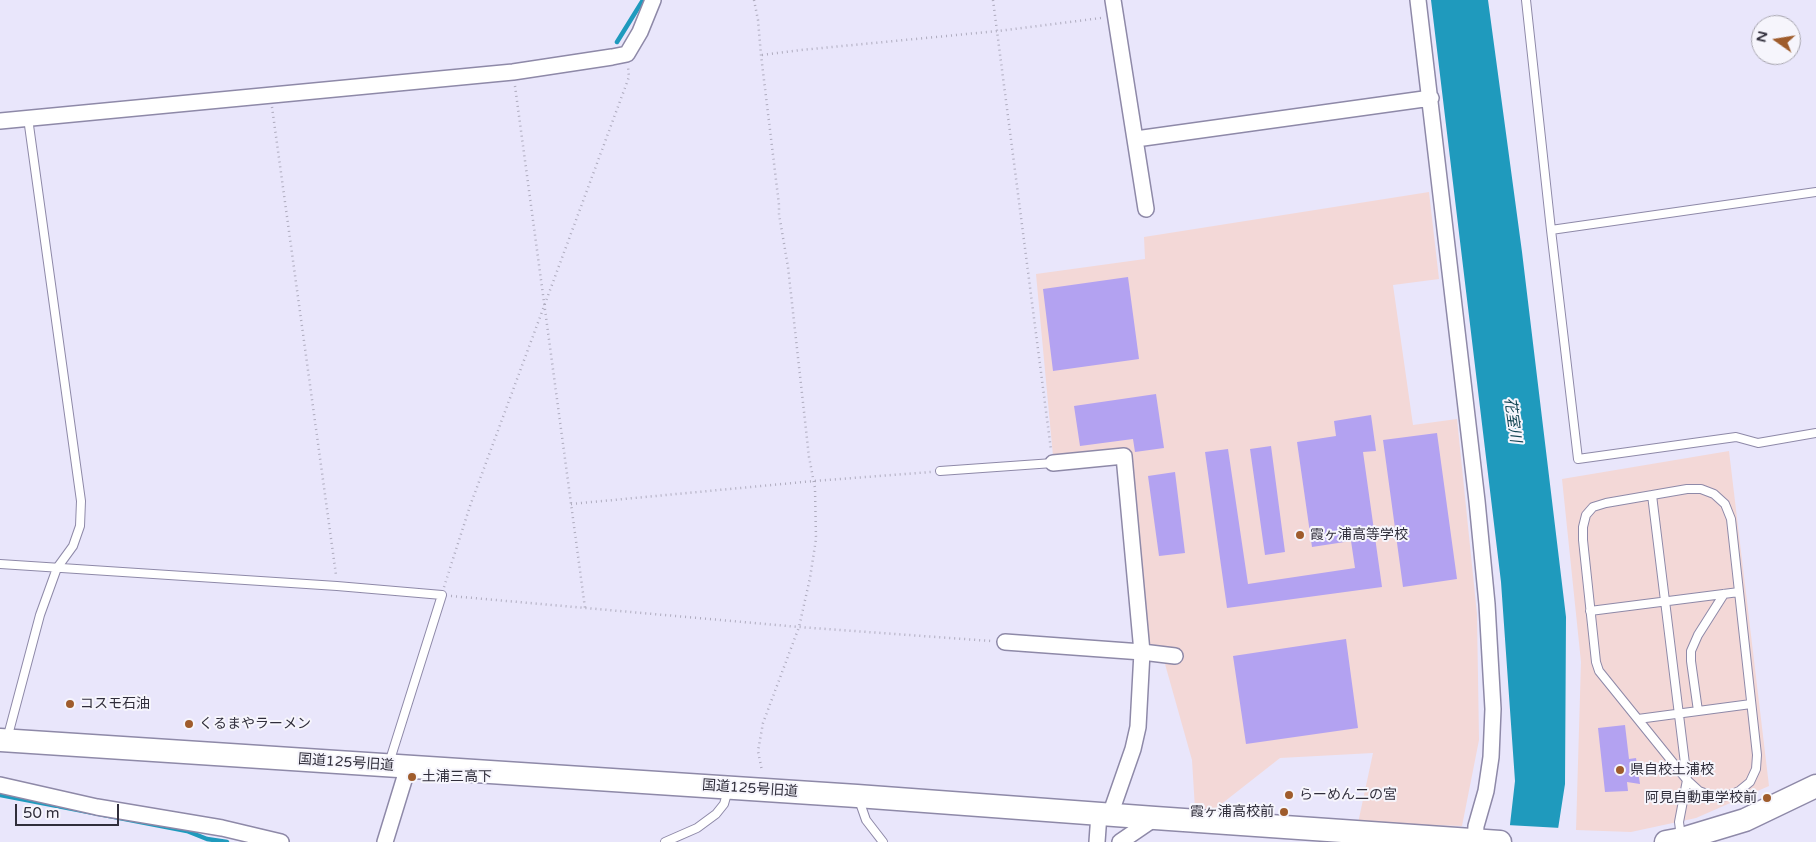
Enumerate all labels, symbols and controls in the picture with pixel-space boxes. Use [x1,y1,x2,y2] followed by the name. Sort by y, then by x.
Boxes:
[1751,15,1801,65] north arrow
[1752,29,1771,44] text: N
[1500,396,1524,444] water label: 花室川
[1310,527,1408,543] place label: 霞ヶ浦高等学校
[1294,529,1306,541] marker: 霞ヶ浦高等学校
[80,696,150,712] place label: コスモ石油
[64,698,76,710] marker: コスモ石油
[199,716,311,732] place label: くるまやラーメン
[183,718,195,730] marker: くるまやラーメン
[297,751,395,775] street label: 国道125号旧道
[1630,762,1714,778] place label: 県自校土浦校
[1614,764,1626,776] marker: 県自校土浦校
[422,769,492,785] place label: 土浦三高下
[406,771,418,783] marker: 土浦三高下
[701,777,799,801] street label: 国道125号旧道
[1299,787,1397,803] place label: らーめん二の宮
[1283,789,1295,801] marker: らーめん二の宮
[1645,790,1757,806] place label: 阿見自動車学校前
[1761,792,1773,804] marker: 阿見自動車学校前
[18,794,121,826] scale bar
[23,804,60,822] text: 50 m
[1190,804,1274,820] place label: 霞ヶ浦高校前
[1278,806,1290,818] marker: 霞ヶ浦高校前

